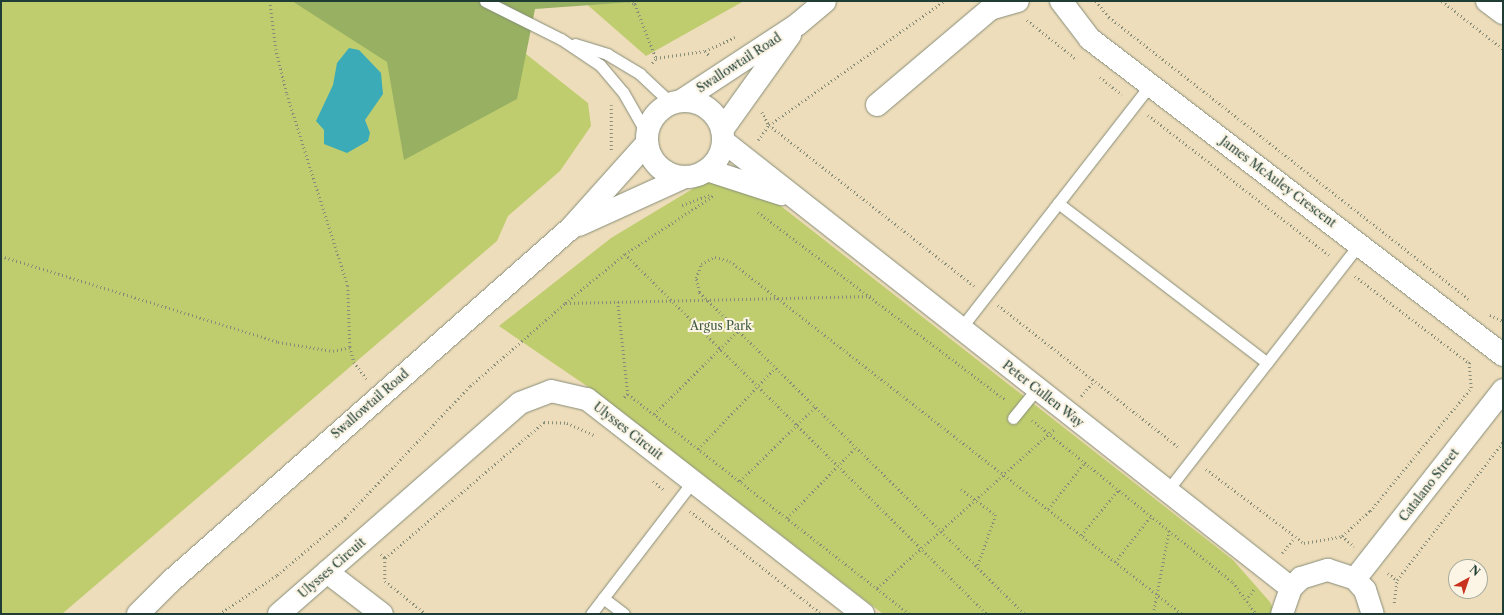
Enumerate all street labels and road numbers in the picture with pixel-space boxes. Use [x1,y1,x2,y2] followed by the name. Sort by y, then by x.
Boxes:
[694,30,784,96] street label: Swallowtail Road
[1217,134,1339,230] street label: James McAuley Crescent
[999,358,1087,430] street label: Peter Cullen Way
[328,367,412,441] street label: Swallowtail Road
[590,399,666,463] street label: Ulysses Circuit
[1396,446,1462,524] street label: Catalano Street
[296,535,368,601] street label: Ulysses Circuit

